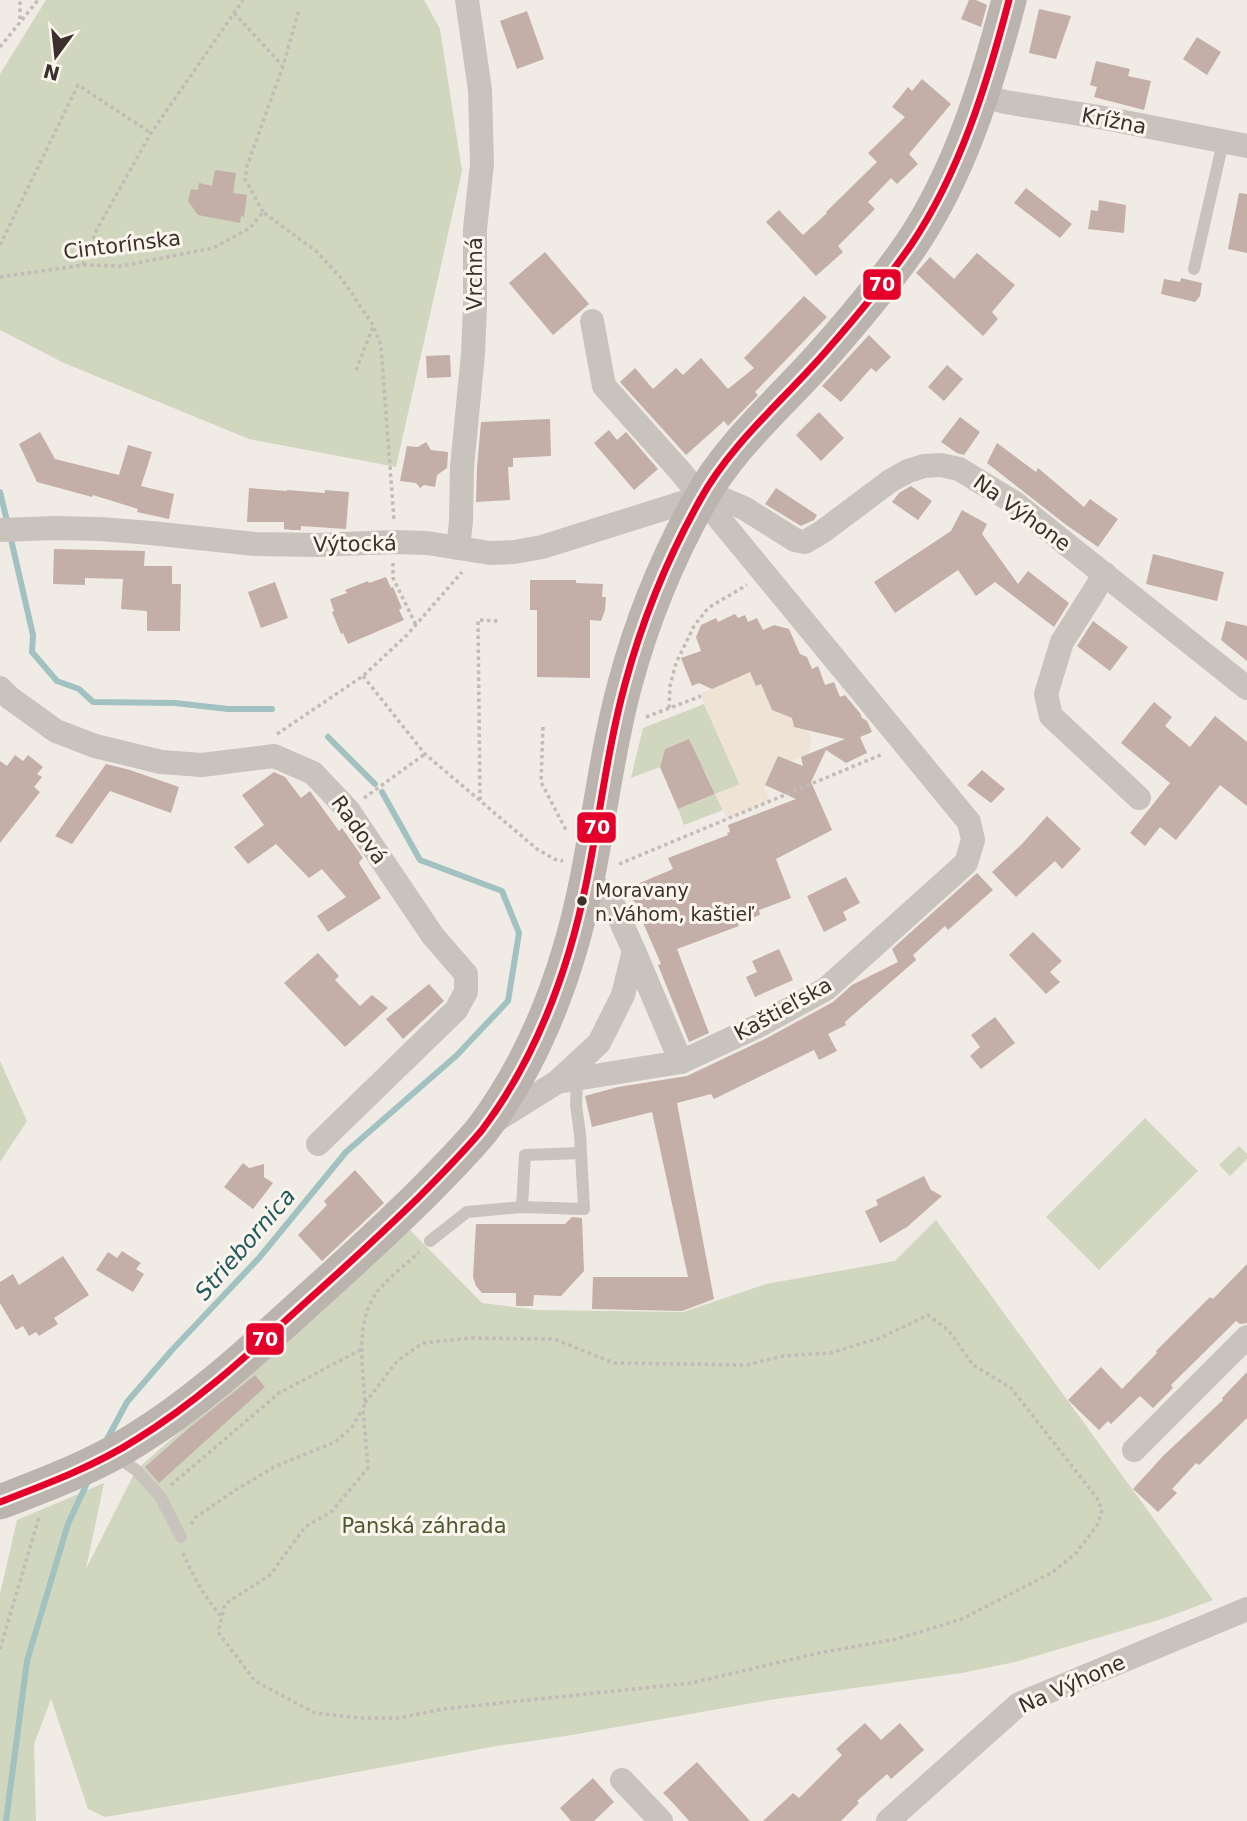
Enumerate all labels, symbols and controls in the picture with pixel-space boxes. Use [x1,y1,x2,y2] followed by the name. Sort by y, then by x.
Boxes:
[21,21,91,91] north arrow
[41,60,62,85] text: N
[1080,103,1148,139] street label: Krížna
[62,226,182,264] street label: Cintorínska
[463,237,487,311] street label: Vrchná
[862,268,902,301] line badge: 70
[869,273,895,295] text: 70
[969,470,1075,556] street label: Na Výhone
[313,531,397,557] street label: Výtocká
[326,791,392,869] street label: Radová
[576,811,617,844] line badge: 70
[584,816,610,838] text: 70
[595,879,755,925] place label: Moravany n.Váhom, kaštieľ
[575,894,589,908] marker: Moravany n.Váhom, kaštieľ
[730,972,836,1046] street label: Kaštieľska
[189,1183,301,1305] water label: Striebornica
[245,1322,285,1356] line badge: 70
[252,1328,278,1350] text: 70
[341,1514,507,1538] park label: Panská záhrada
[1015,1650,1129,1718] street label: Na Výhone

